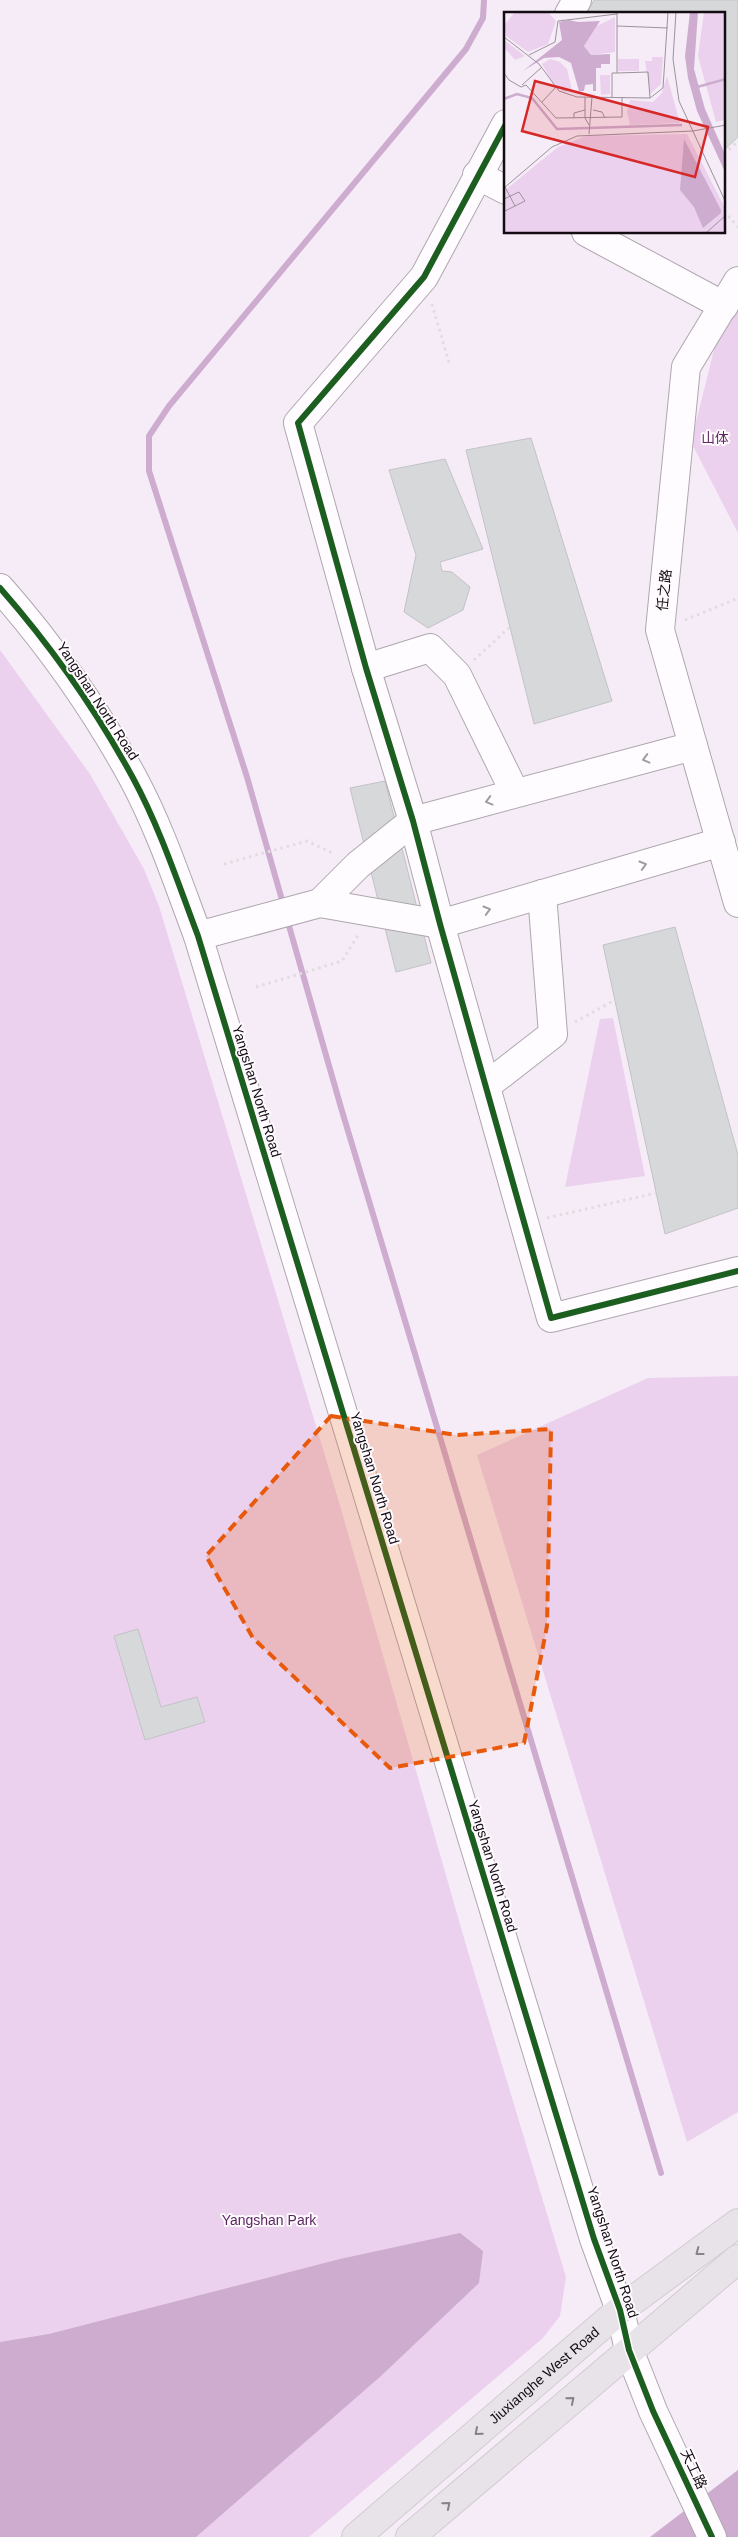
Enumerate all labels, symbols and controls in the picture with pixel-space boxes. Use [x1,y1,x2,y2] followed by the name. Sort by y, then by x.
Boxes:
[504,12,726,234] inset map
[701,430,729,446] park label: 山体
[654,568,674,612] street label: 任之路
[54,639,142,763] street label: Yangshan North Road
[642,753,650,763] one-way arrow
[485,795,493,805] one-way arrow
[638,860,646,870] one-way arrow
[482,906,490,916] one-way arrow
[229,1023,285,1159] street label: Yangshan North Road
[347,1410,403,1546] street label: Yangshan North Road
[465,1798,521,1934] street label: Yangshan North Road
[584,2184,642,2320] street label: Yangshan North Road
[222,2212,317,2228] park label: Yangshan Park
[695,2246,705,2255] one-way arrow
[486,2324,602,2427] street label: Jiuxianghe West Road
[565,2397,574,2406] one-way arrow
[475,2426,484,2435] one-way arrow
[678,2447,710,2491] street label: 天工路
[441,2503,450,2511] one-way arrow

